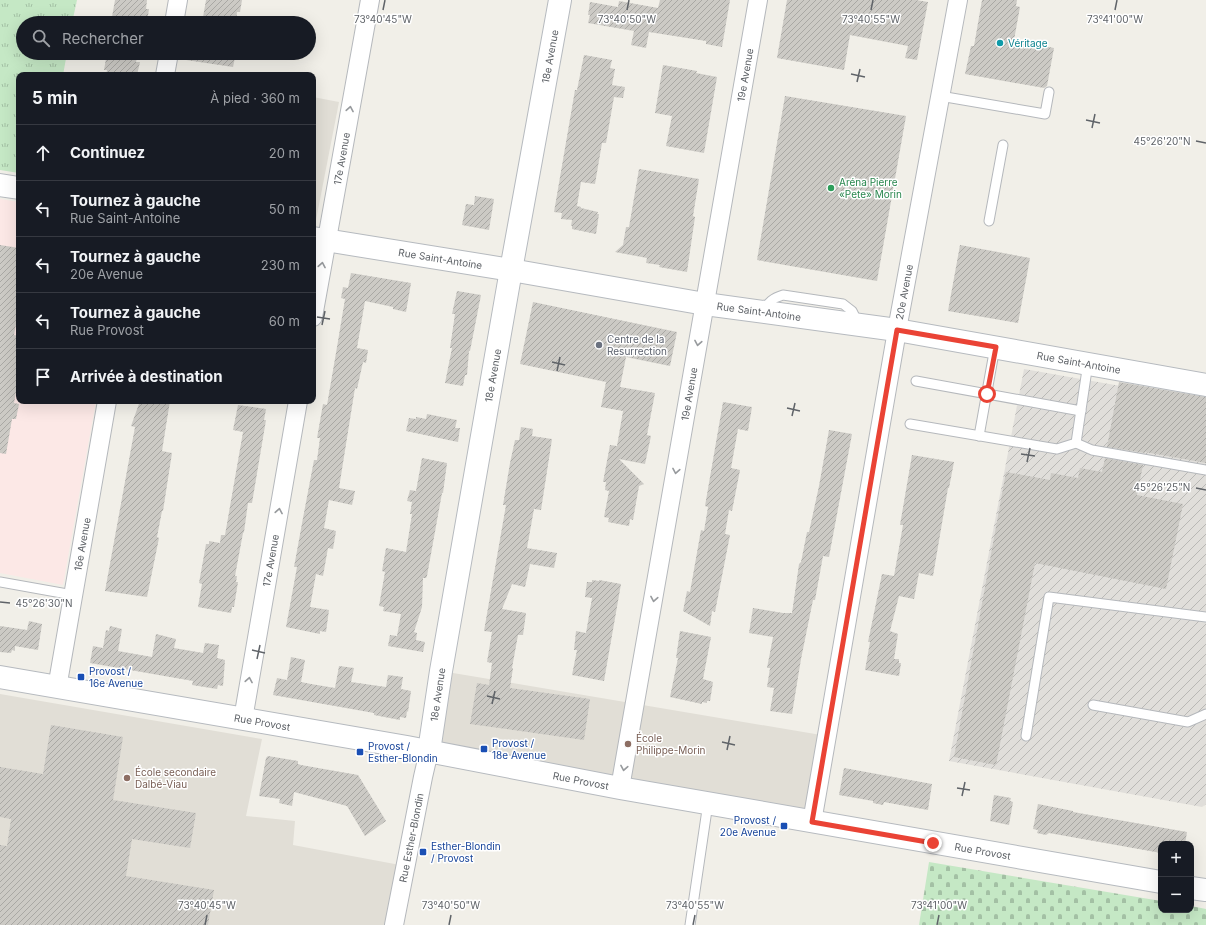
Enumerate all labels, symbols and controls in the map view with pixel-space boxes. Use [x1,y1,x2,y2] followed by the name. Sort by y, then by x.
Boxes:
[354,13,412,25] text: 73°40'45"W
[598,13,656,25] text: 73°40'50"W
[842,13,900,25] text: 73°40'55"W
[1087,13,1143,25] text: 73°41'00"W
[16,16,316,60] search box
[30,27,52,49] icon: search
[62,29,144,48] text: Rechercher
[539,29,561,84] street label: 18e Avenue
[1008,37,1048,49] place label: Véritage
[995,38,1005,48] marker: Véritage
[734,47,755,103] street label: 19e Avenue
[32,88,78,108] text: 5 min
[210,90,300,106] text: À pied · 360 m
[346,106,354,112] one-way arrow
[331,131,352,186] street label: 17e Avenue
[1134,135,1191,147] text: 45°26'20"N
[32,142,54,164] icon: ahead
[70,143,145,162] text: Continuez
[269,145,300,161] text: 20 m
[839,176,902,200] place label: Aréna Pierre «Pete» Morin
[826,183,836,193] marker: Aréna Pierre «Pete» Morin
[70,191,201,210] text: Tournez à gauche
[32,198,54,220] icon: left
[269,201,300,217] text: 50 m
[70,210,180,226] text: Rue Saint-Antoine
[397,246,483,271] street label: Rue Saint-Antoine
[70,247,201,266] text: Tournez à gauche
[32,254,54,276] icon: left
[261,257,300,273] text: 230 m
[317,262,326,268] one-way arrow
[893,263,915,321] street label: 20e Avenue
[70,266,143,282] text: 20e Avenue
[716,300,802,323] street label: Rue Saint-Antoine
[70,303,201,322] text: Tournez à gauche
[32,310,54,332] icon: left
[269,313,300,329] text: 60 m
[70,322,144,338] text: Rue Provost
[607,333,667,357] place label: Centre de la Resurrection
[594,340,604,350] marker: Centre de la Resurrection
[694,340,703,346] one-way arrow
[482,348,503,403] street label: 18e Avenue
[1036,349,1122,376] street label: Rue Saint-Antoine
[32,366,54,388] icon: arrive
[678,366,700,422] street label: 19e Avenue
[70,367,223,386] text: Arrivée à destination
[978,385,996,403] route start
[672,468,681,474] one-way arrow
[1134,481,1190,493] text: 45°26'25"N
[274,508,283,514] one-way arrow
[72,516,93,572] street label: 16e Avenue
[260,533,281,588] street label: 17e Avenue
[650,596,658,602] one-way arrow
[15,597,73,609] text: 45°26'30"N
[89,665,143,689] place label: Provost / 16e Avenue
[428,667,447,722] street label: 18e Avenue
[76,672,86,682] marker: Provost / 16e Avenue
[244,677,253,684] one-way arrow
[233,711,292,733] street label: Rue Provost
[636,731,706,756] place label: École Philippe-Morin
[492,737,546,761] place label: Provost / 18e Avenue
[623,739,633,749] marker: École Philippe-Morin
[368,740,438,764] place label: Provost / Esther-Blondin
[479,744,489,754] marker: Provost / 18e Avenue
[355,747,365,757] marker: Provost / Esther-Blondin
[135,765,216,790] place label: École secondaire Dalbé-Viau
[620,765,628,771] one-way arrow
[552,769,611,792] street label: Rue Provost
[122,773,132,783] marker: École secondaire Dalbé-Viau
[397,792,426,883] street label: Rue Esther-Blondin
[720,814,776,838] place label: Provost / 20e Avenue
[779,821,789,831] marker: Provost / 20e Avenue
[924,834,942,852] route end
[431,840,501,864] place label: Esther-Blondin / Provost
[954,840,1012,862] street label: Rue Provost
[1158,841,1194,913] map controls
[1158,841,1194,877] button: +
[418,847,428,857] marker: Esther-Blondin / Provost
[1158,877,1194,913] button: −
[178,899,236,911] text: 73°40'45"W
[422,899,480,911] text: 73°40'50"W
[666,899,724,911] text: 73°40'55"W
[911,899,967,911] text: 73°41'00"W

